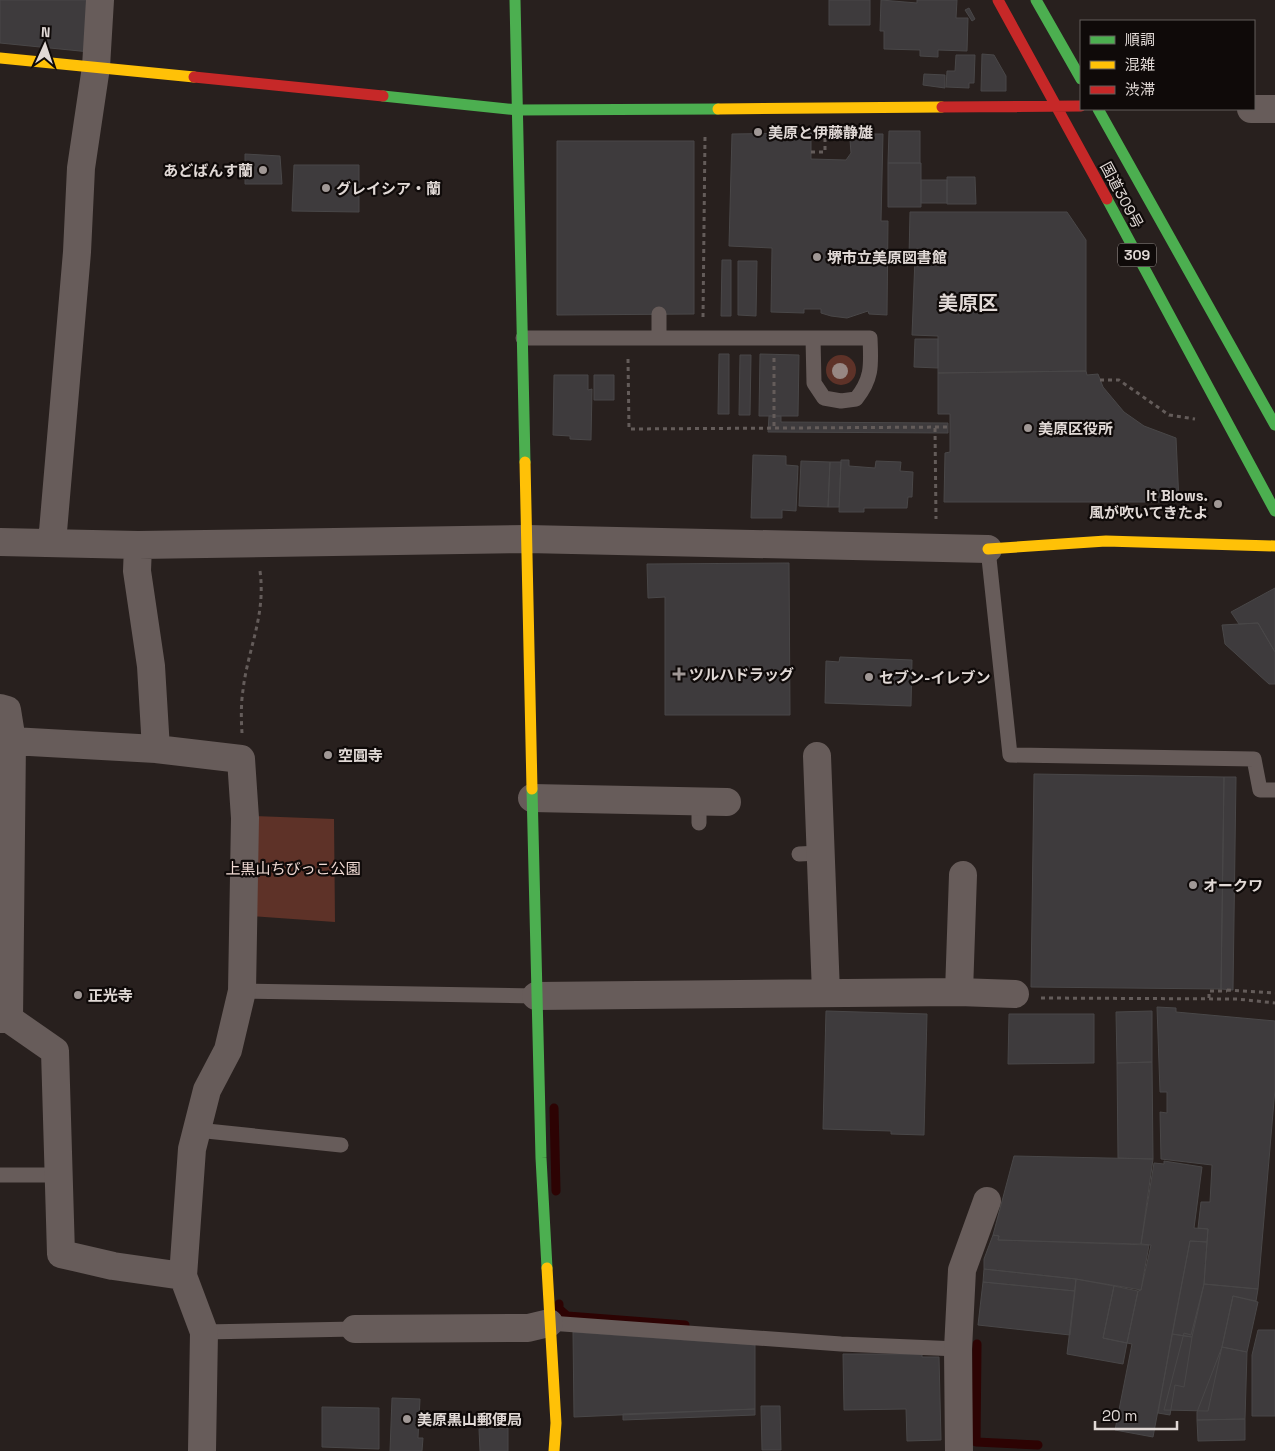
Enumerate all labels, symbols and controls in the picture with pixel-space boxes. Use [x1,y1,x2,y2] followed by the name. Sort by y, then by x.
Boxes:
[20,20,70,70] north arrow
[1080,20,1255,110] legend
[41,23,51,41] text: N
[1125,30,1155,49] text: 順調
[1125,55,1155,74] text: 混雑
[1125,80,1155,99] text: 渋滞
[768,123,873,142] place label: 美原と伊藤静雄
[752,126,764,138] marker: 美原と伊藤静雄
[1097,158,1147,232] street label: 国道309号
[163,161,253,180] place label: あどばんす蘭
[257,164,269,176] marker: あどばんす蘭
[336,179,441,198] place label: グレイシア・蘭
[320,182,332,194] marker: グレイシア・蘭
[1118,244,1156,266] road number: 309
[827,248,947,267] place label: 堺市立美原図書館
[811,251,823,263] marker: 堺市立美原図書館
[938,290,998,316] district label: 美原区
[1038,419,1113,438] place label: 美原区役所
[1022,422,1034,434] marker: 美原区役所
[1089,486,1208,522] place label: It Blows. 風が吹いてきたよ
[1212,498,1224,510] marker: It Blows. 風が吹いてきたよ
[689,665,794,684] place label: ツルハドラッグ
[673,668,685,680] marker: ツルハドラッグ
[879,668,990,687] place label: セブン-イレブン
[863,671,875,683] marker: セブン-イレブン
[338,746,383,765] place label: 空圓寺
[322,749,334,761] marker: 空圓寺
[225,859,361,878] park label: 上黒山ちびっこ公園
[1203,876,1263,895] place label: オークワ
[1187,879,1199,891] marker: オークワ
[88,986,133,1005] place label: 正光寺
[72,989,84,1001] marker: 正光寺
[1095,1398,1178,1430] scale bar
[1102,1406,1137,1425] text: 20 m
[417,1410,522,1429] place label: 美原黒山郵便局
[401,1413,413,1425] marker: 美原黒山郵便局

